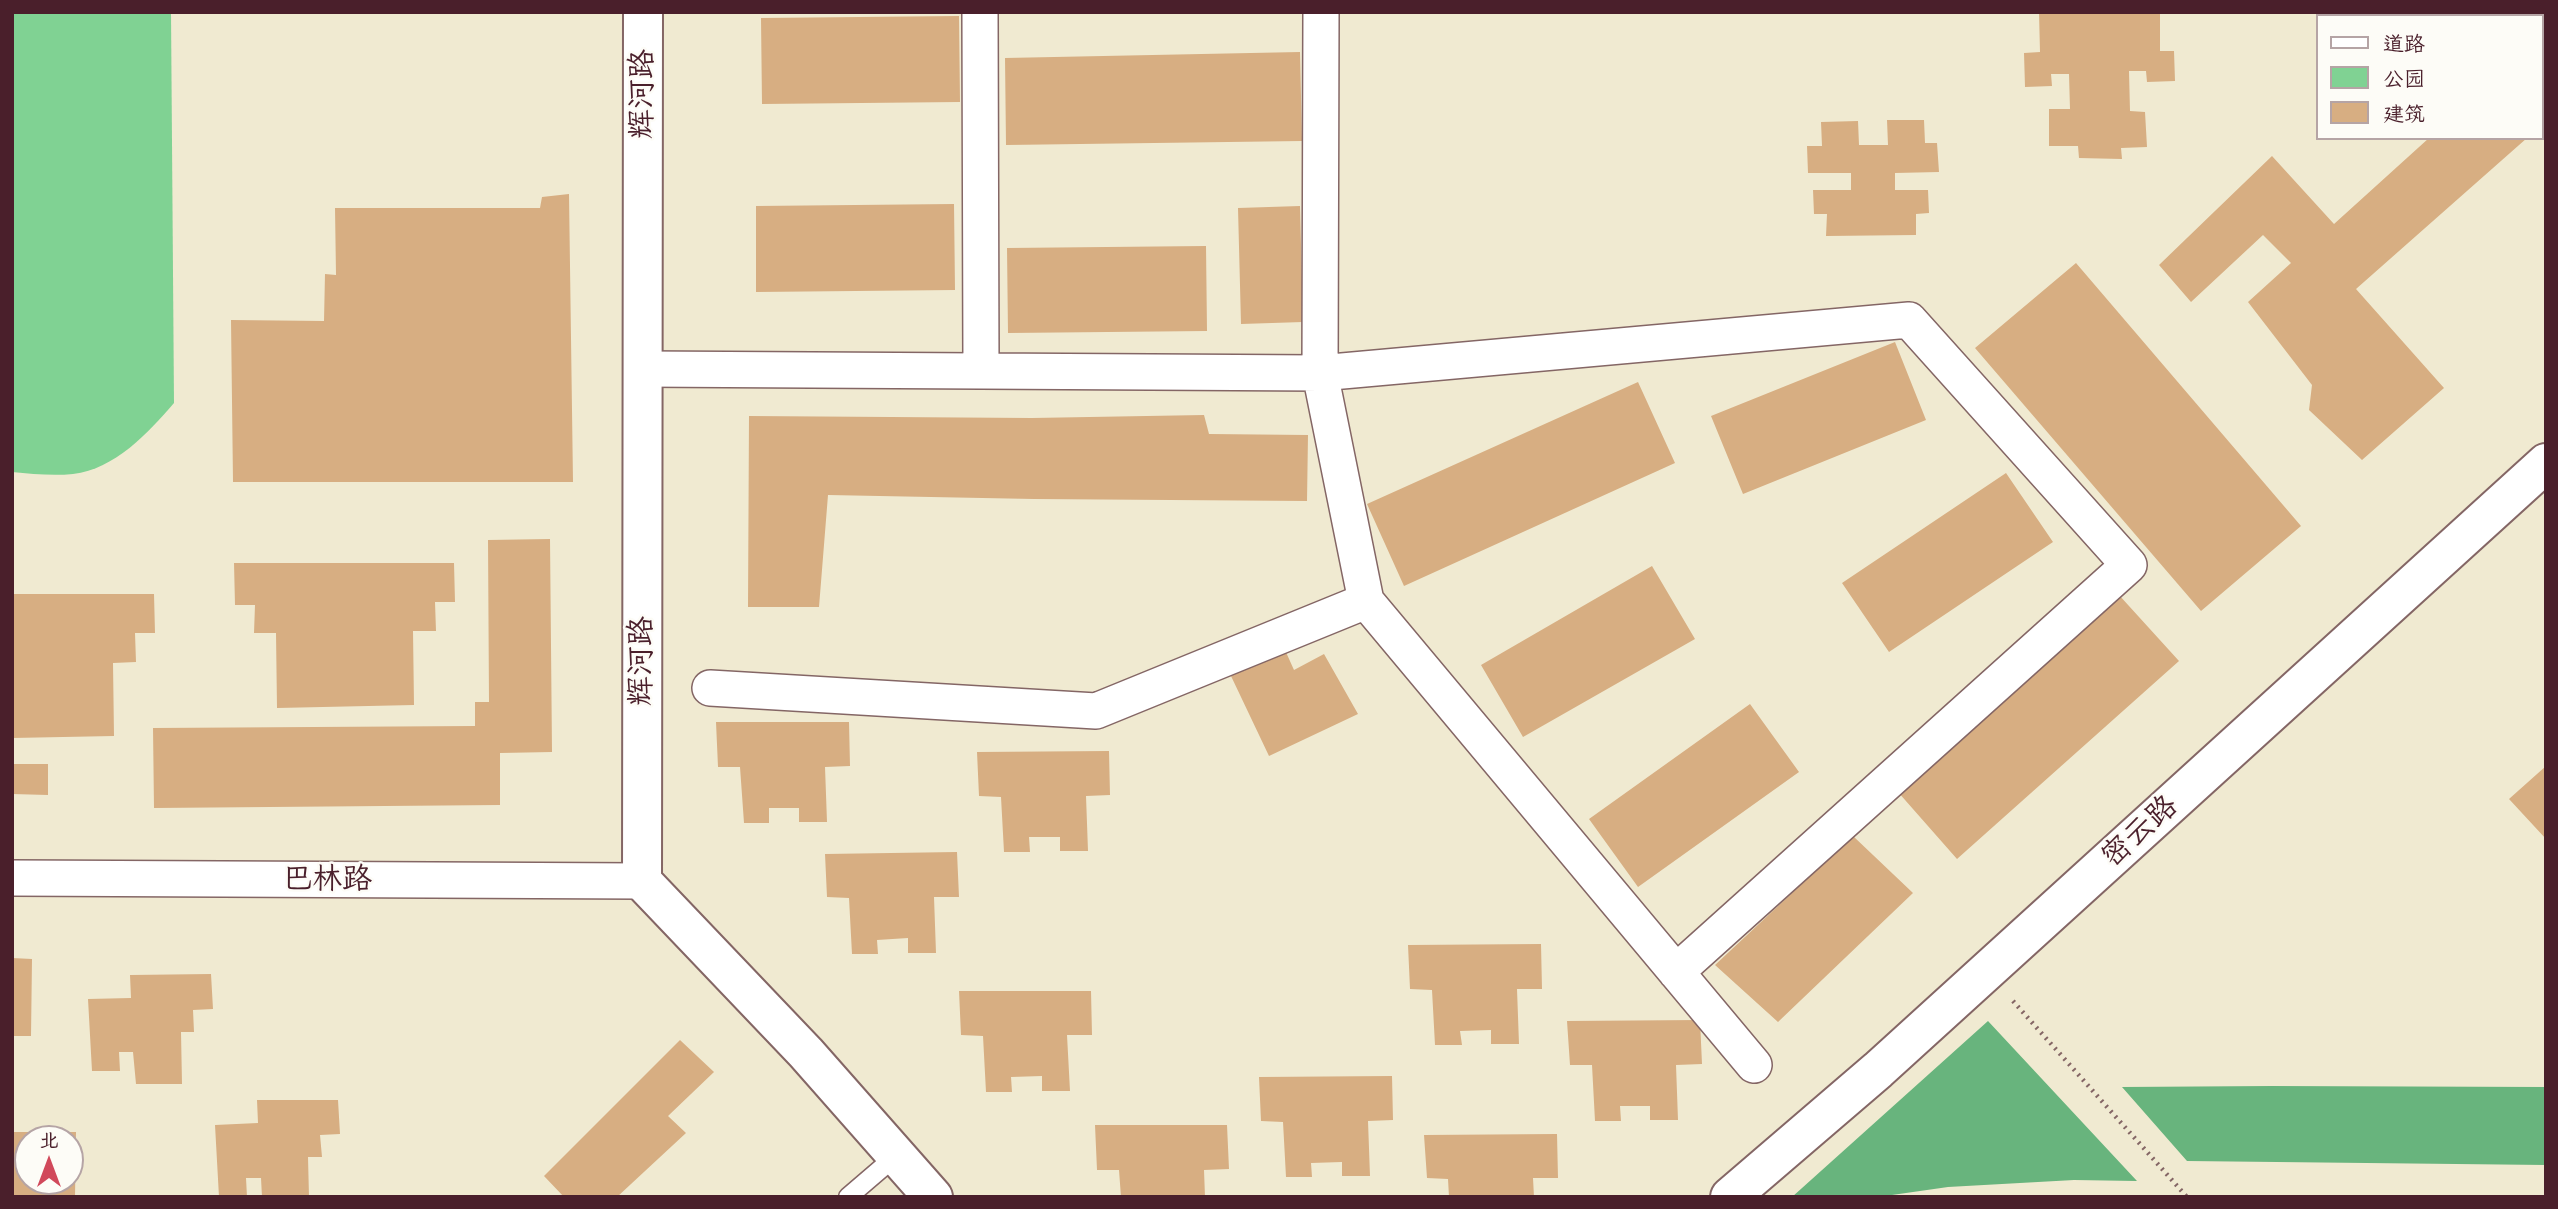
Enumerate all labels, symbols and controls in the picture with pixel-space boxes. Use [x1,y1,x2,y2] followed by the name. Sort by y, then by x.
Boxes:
[2316,14,2544,140] legend
[2383,31,2425,57] text: 道路
[625,49,661,139] street label: 辉河路
[2383,66,2425,92] text: 公园
[2383,101,2425,127] text: 建筑
[624,616,660,706] street label: 辉河路
[2095,789,2185,875] street label: 密云路
[282,862,372,898] street label: 巴林路
[14,1125,84,1195] north arrow
[39,1129,59,1153] text: 北

